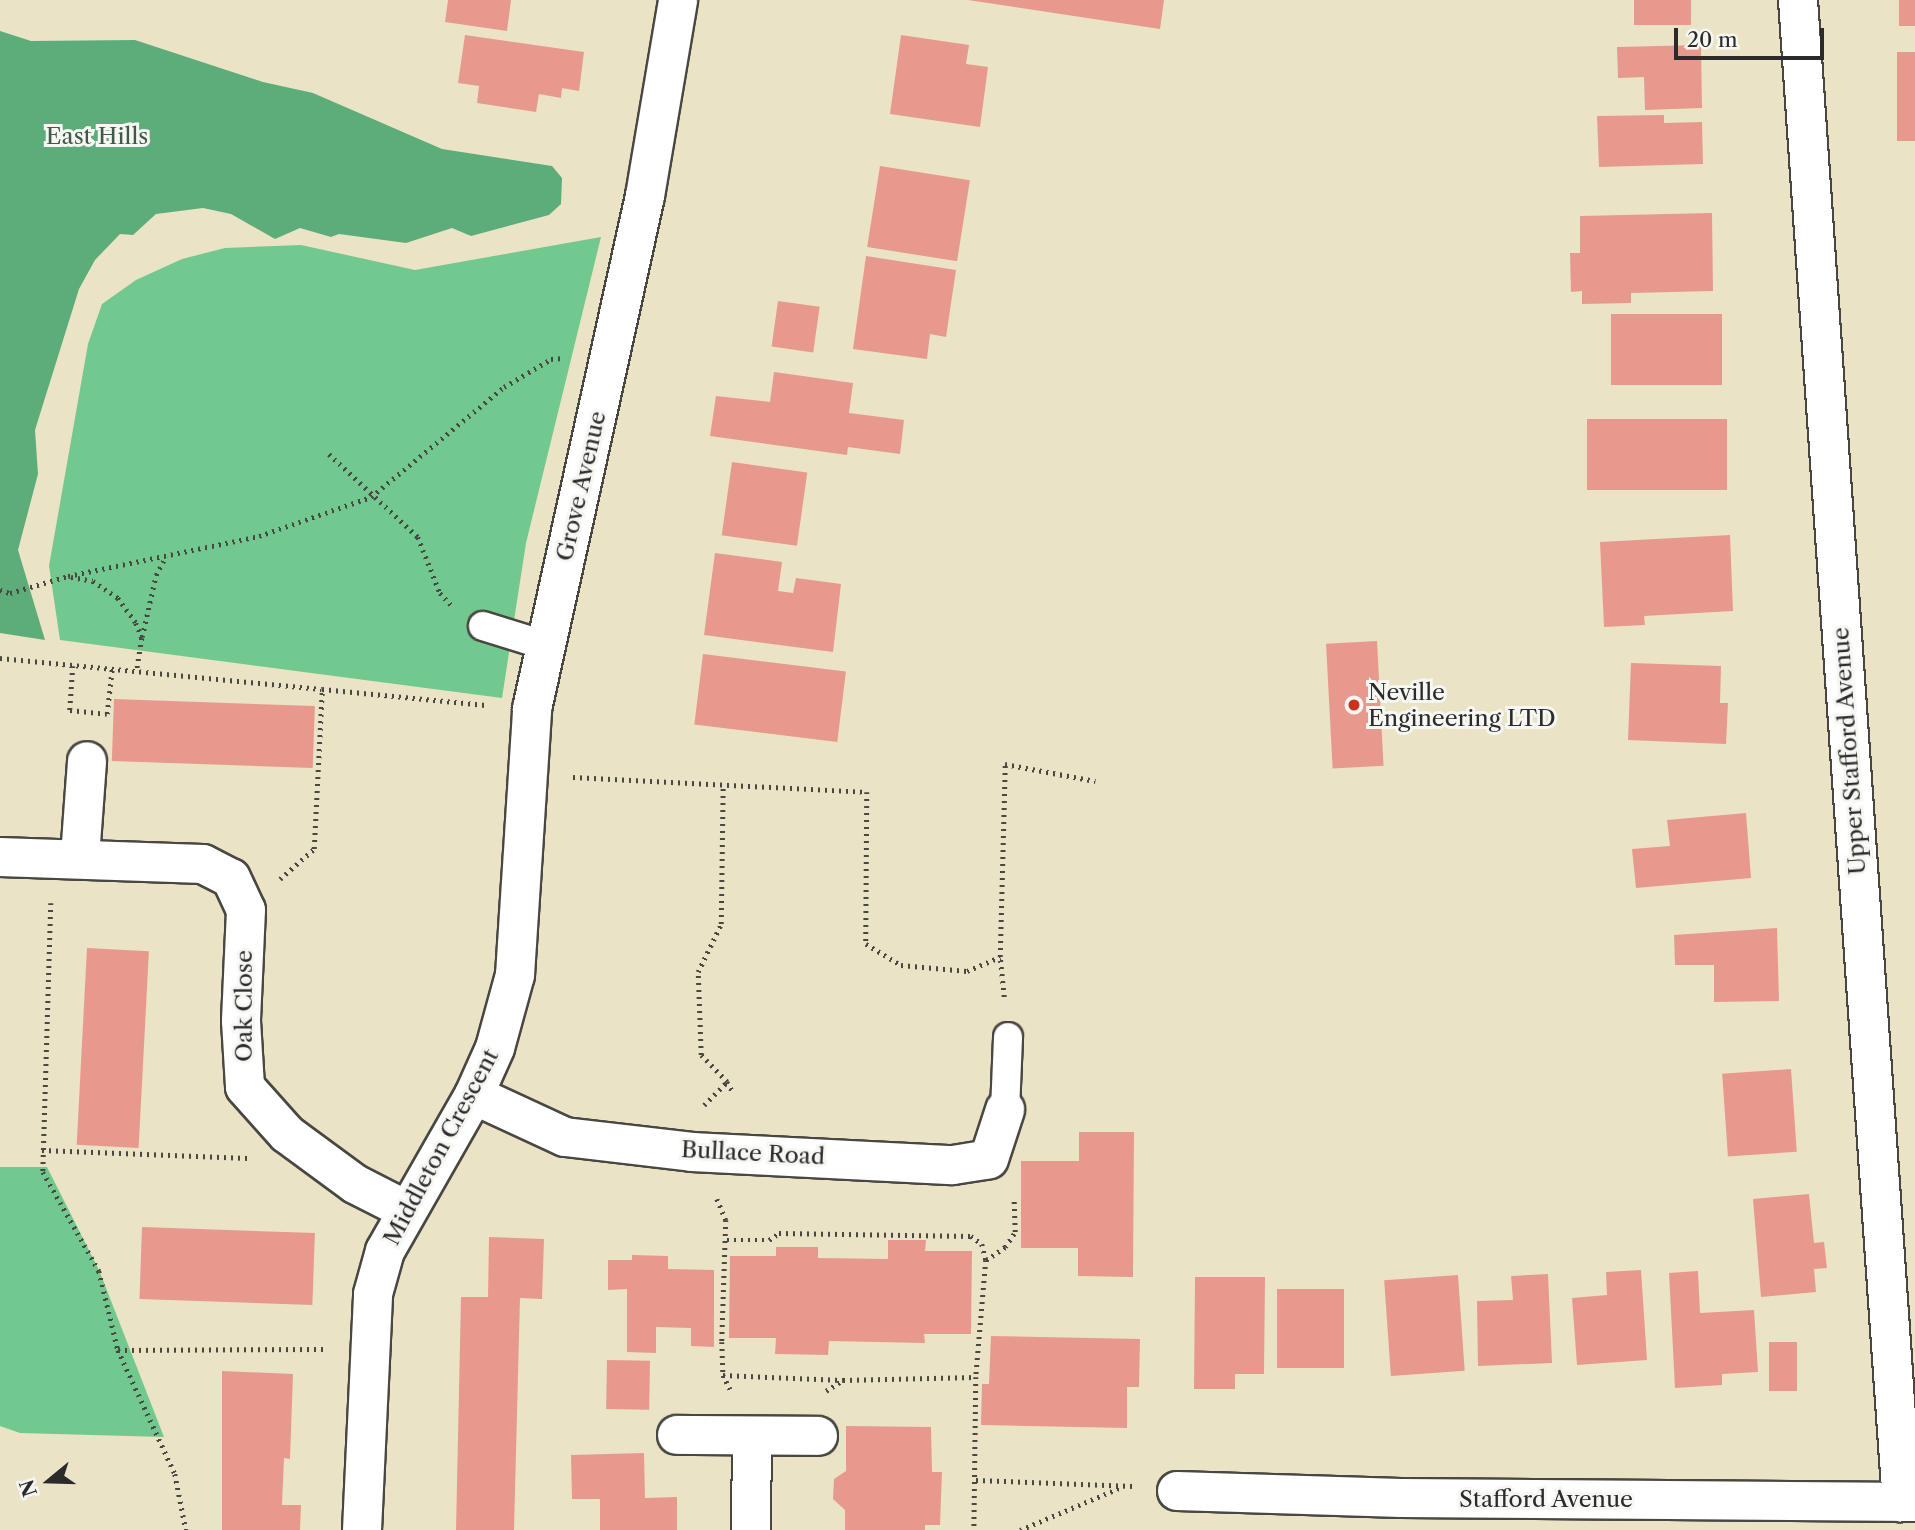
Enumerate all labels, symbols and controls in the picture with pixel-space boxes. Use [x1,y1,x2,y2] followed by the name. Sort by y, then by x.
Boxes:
[1677,14,1828,58] scale bar
[1687,27,1738,52] text: 20 m
[46,122,148,150] park label: East Hills
[550,408,612,564] street label: Grove Avenue
[1827,626,1871,876] street label: Upper Stafford Avenue
[1368,678,1556,732] place label: Neville Engineering LTD
[1346,697,1362,713] marker: Neville Engineering LTD
[230,950,258,1062] street label: Oak Close
[378,1044,504,1250] street label: Middleton Crescent
[680,1135,826,1171] street label: Bullace Road
[14,1446,84,1516] north arrow
[15,1476,42,1500] text: N
[1459,1485,1633,1513] street label: Stafford Avenue

